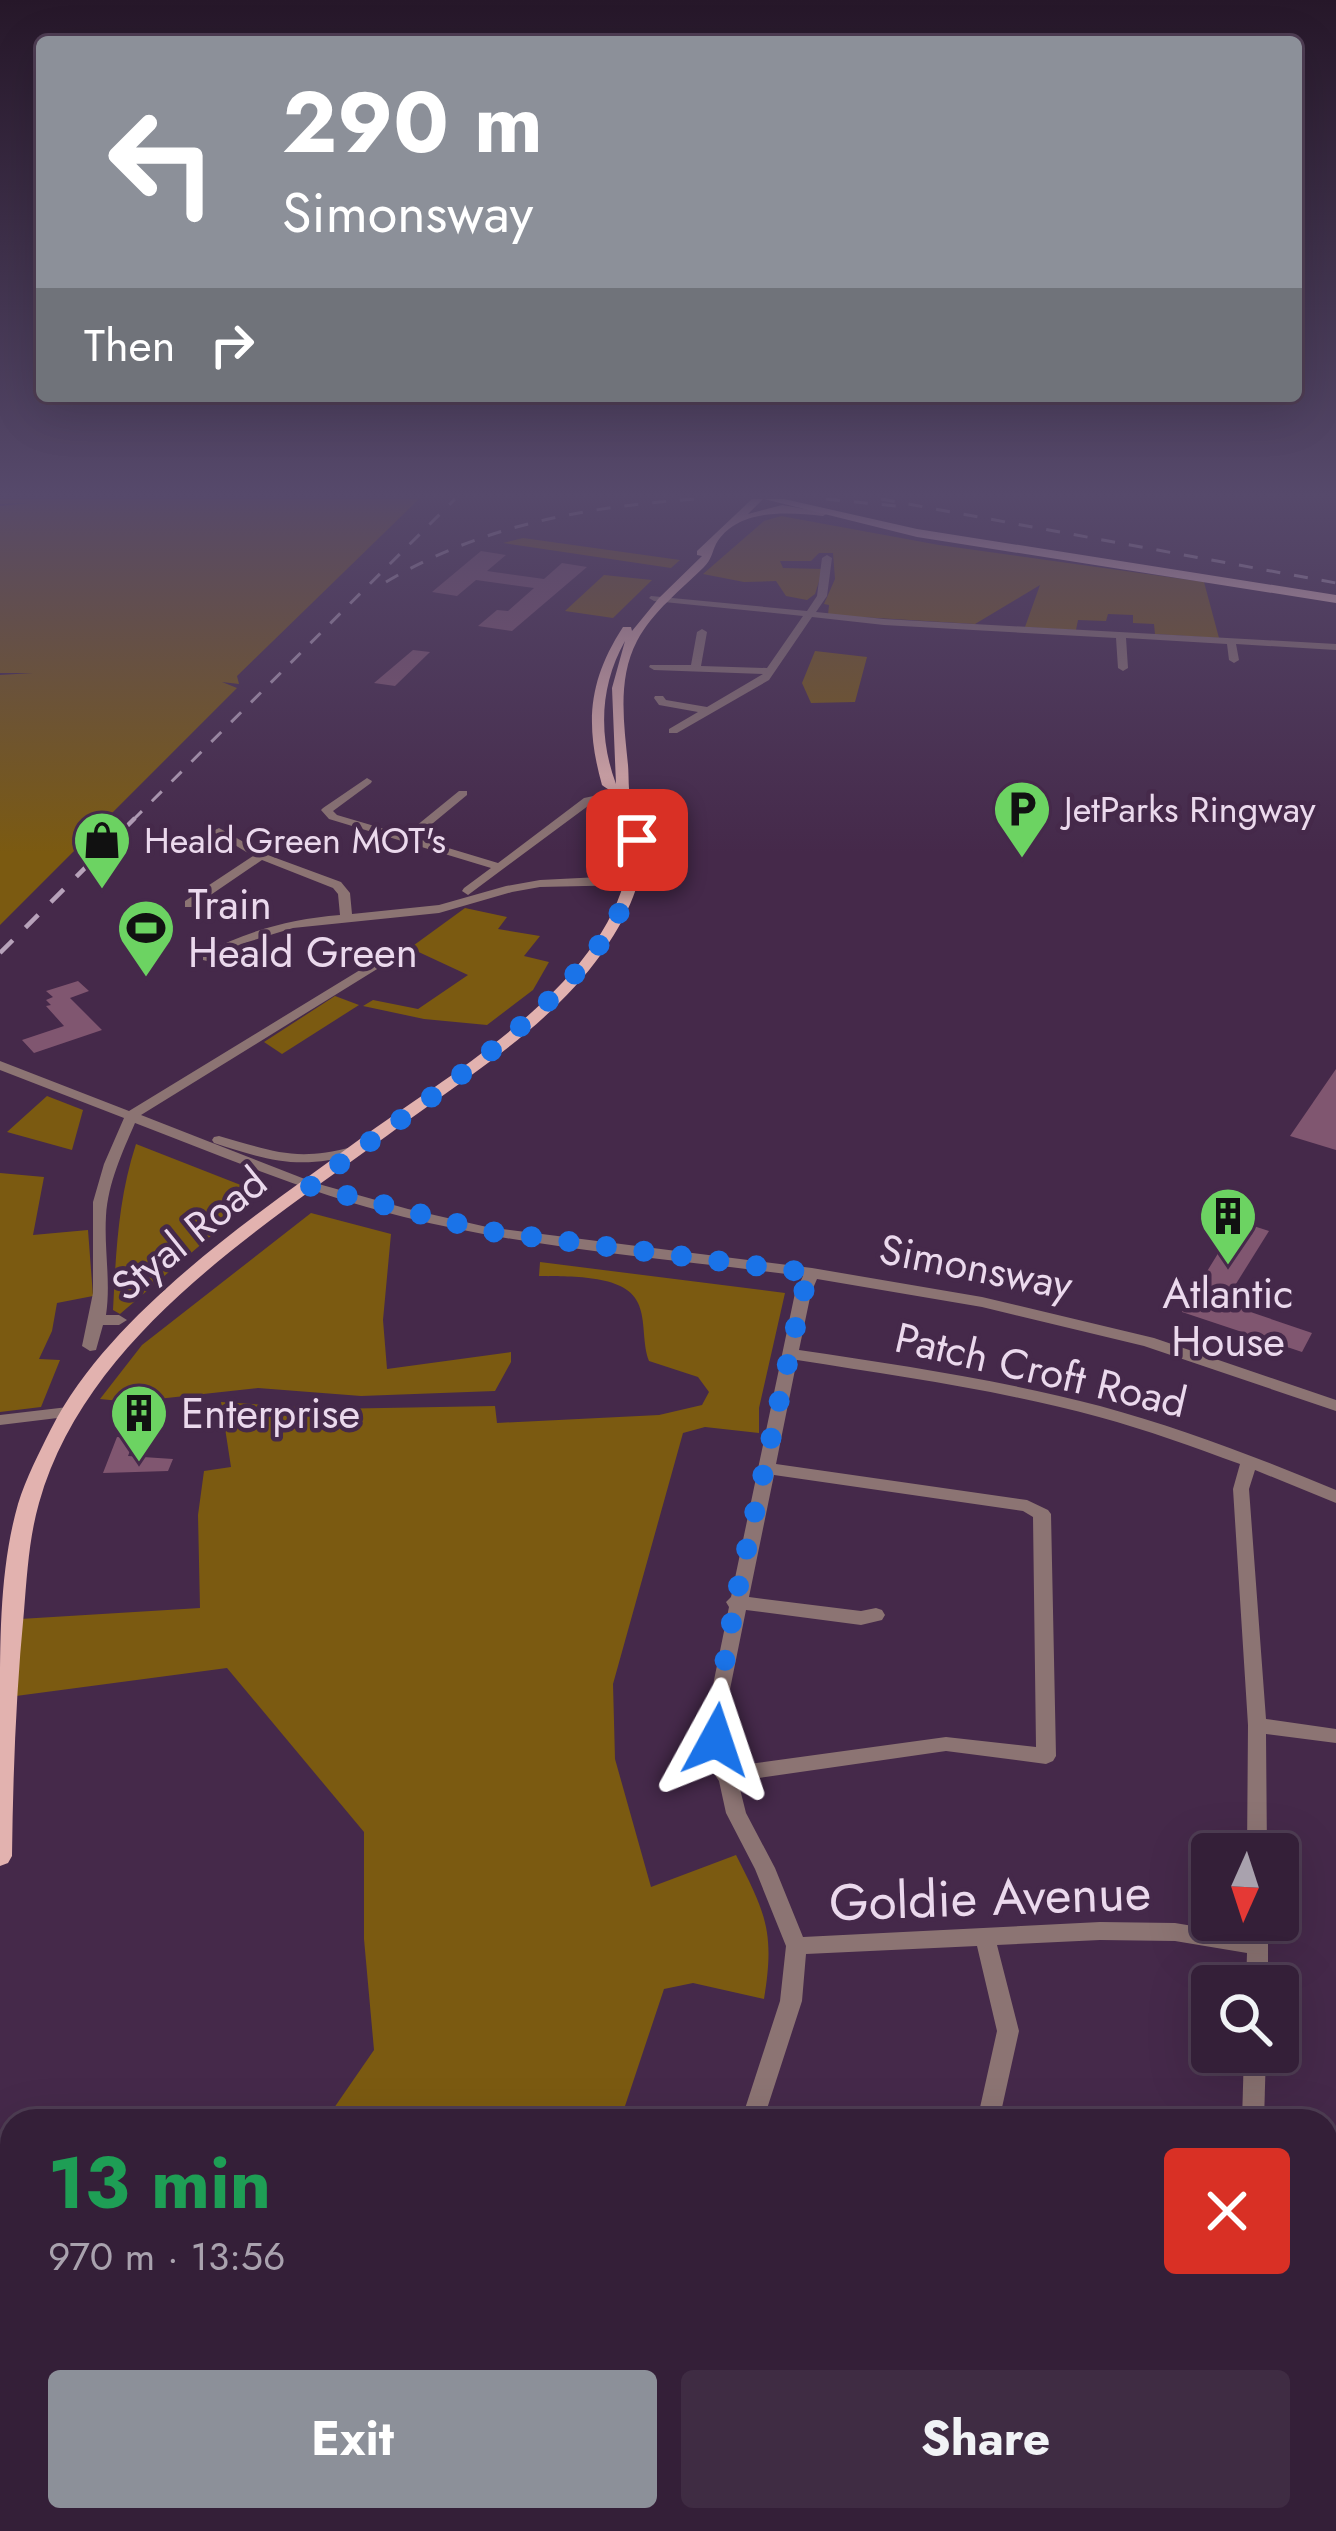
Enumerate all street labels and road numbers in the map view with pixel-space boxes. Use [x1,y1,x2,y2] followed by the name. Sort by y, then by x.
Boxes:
[98,1152,280,1316] street label: Styal Road
[874,1218,1078,1316] street label: Simonsway
[889,1307,1193,1433] street label: Patch Croft Road
[828,1854,1152,1940] street label: Goldie Avenue

